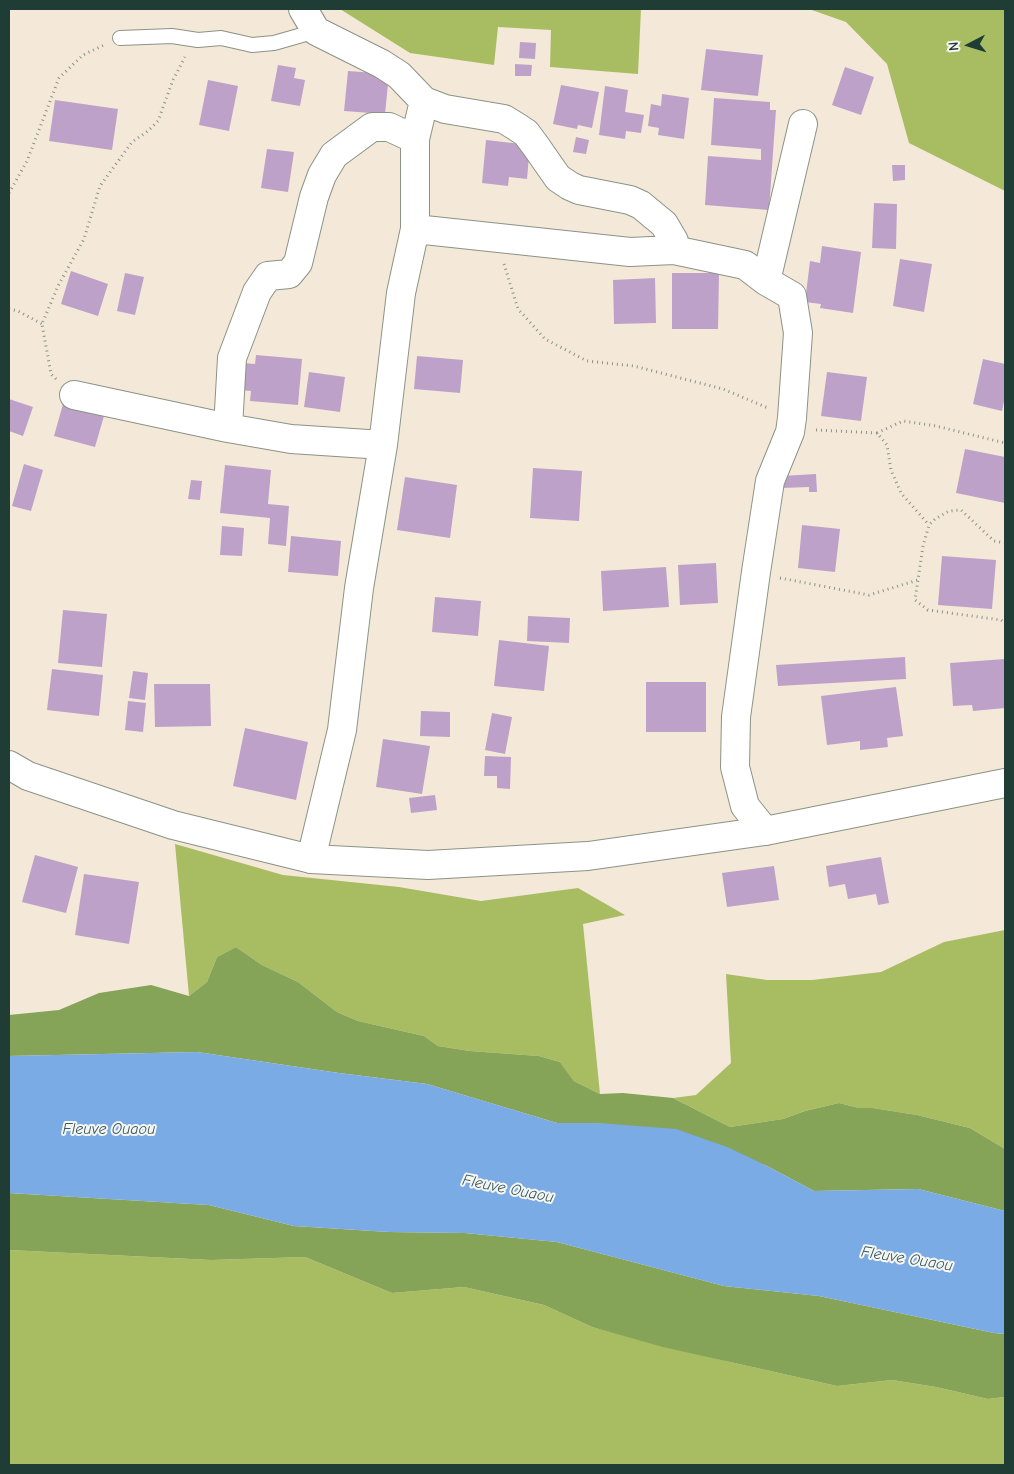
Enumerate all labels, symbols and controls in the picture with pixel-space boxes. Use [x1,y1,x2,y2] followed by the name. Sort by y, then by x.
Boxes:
[944,20,994,70] north arrow
[945,41,962,52] text: N
[63,1119,155,1139] water label: Fleuve Ouaou
[461,1171,555,1207] water label: Fleuve Ouaou
[860,1242,954,1276] water label: Fleuve Ouaou

